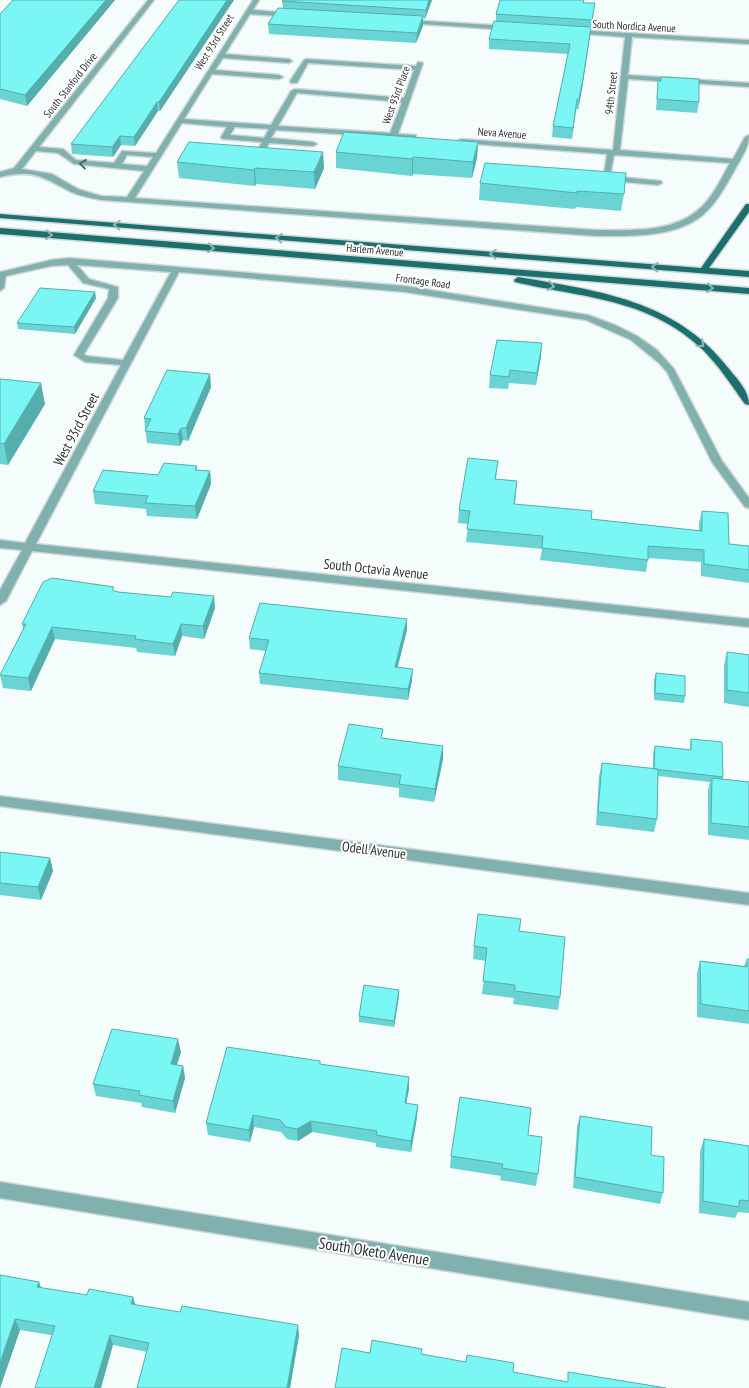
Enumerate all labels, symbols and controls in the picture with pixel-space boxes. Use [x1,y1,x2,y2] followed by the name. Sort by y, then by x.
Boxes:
[191,11,237,73] street label: West 93rd Street
[592,17,676,35] street label: South Nordica Avenue
[40,49,100,120] street label: South Stanford Drive
[379,64,413,126] street label: West 93rd Place
[602,71,620,115] street label: 94th Street
[477,124,527,142] street label: Neva Avenue
[79,159,87,170] one-way arrow
[113,220,121,231] one-way arrow
[45,229,53,240] one-way arrow
[275,233,283,244] one-way arrow
[346,241,405,260] street label: Harlem Avenue
[207,242,215,253] one-way arrow
[489,249,497,260] one-way arrow
[651,261,659,272] one-way arrow
[395,270,451,292] street label: Frontage Road
[547,280,556,290] one-way arrow
[706,283,714,294] one-way arrow
[695,338,704,347] one-way arrow
[49,389,103,469] street label: West 93rd Street
[323,555,430,583] street label: South Octavia Avenue
[341,837,407,863] street label: Odell Avenue
[317,1232,431,1270] street label: South Oketo Avenue

